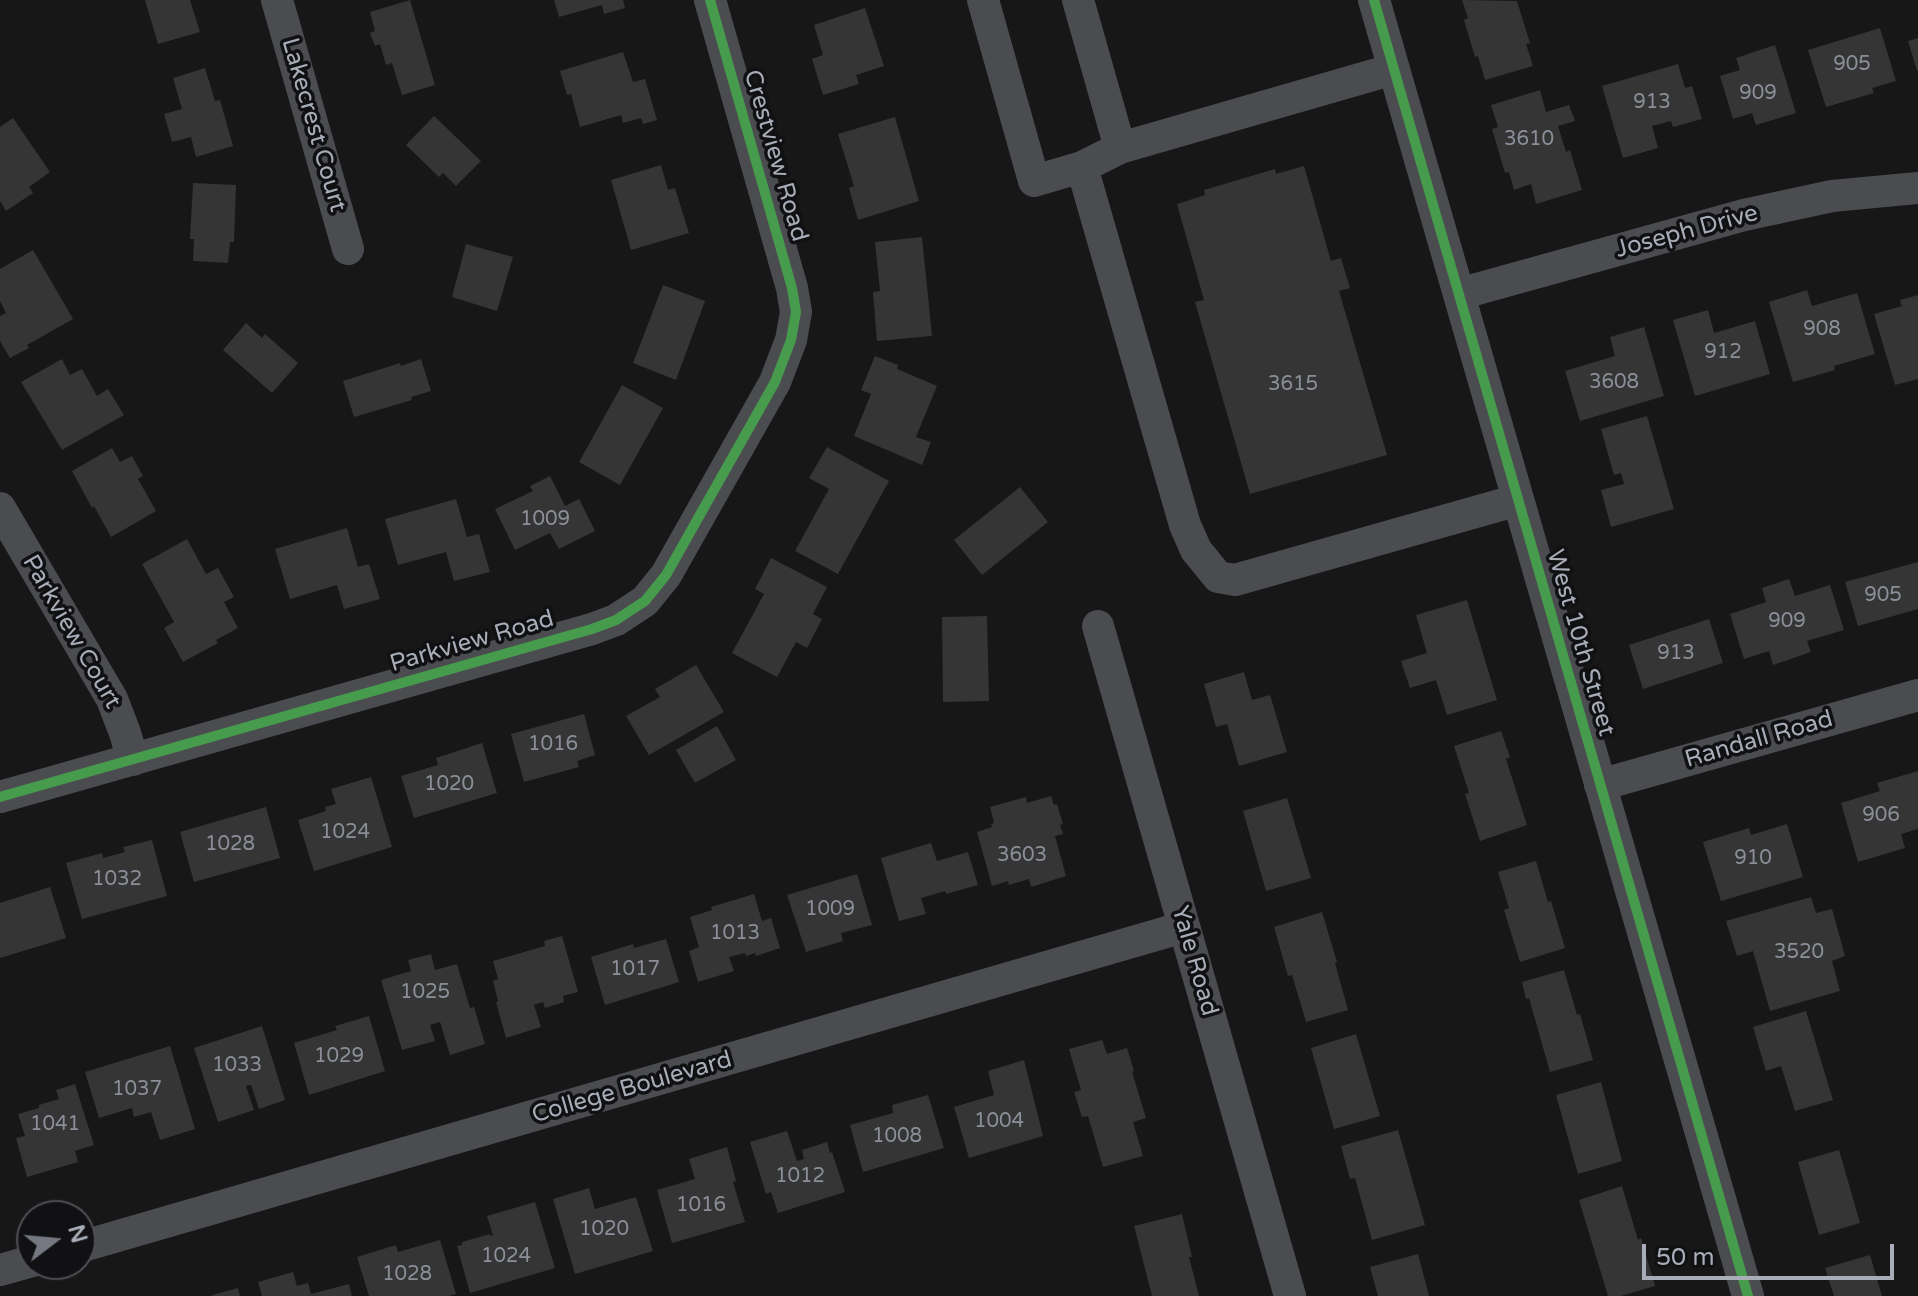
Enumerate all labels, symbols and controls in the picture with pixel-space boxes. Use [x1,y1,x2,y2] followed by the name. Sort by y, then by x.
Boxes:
[274,35,352,215] street label: Lakecrest Court
[1833,53,1871,77] house number: 905
[737,67,813,245] street label: Crestview Road
[1739,82,1777,106] house number: 909
[1633,91,1671,115] house number: 913
[1504,128,1554,152] house number: 3610
[1613,199,1761,265] street label: Joseph Drive
[1803,318,1841,342] house number: 908
[1704,341,1742,365] house number: 912
[1589,371,1639,395] house number: 3608
[1268,373,1318,397] house number: 3615
[520,508,570,532] house number: 1009
[1540,547,1620,739] street label: West 10th Street
[15,550,127,714] street label: Parkview Court
[1864,584,1902,608] house number: 905
[387,605,557,679] street label: Parkview Road
[1768,610,1806,634] house number: 909
[1657,642,1695,666] house number: 913
[1682,705,1836,775] street label: Randall Road
[528,733,578,757] house number: 1016
[424,773,474,797] house number: 1020
[1862,804,1900,828] house number: 906
[320,821,370,845] house number: 1024
[205,833,255,857] house number: 1028
[997,844,1047,868] house number: 3603
[1734,847,1772,871] house number: 910
[92,868,142,892] house number: 1032
[805,898,855,922] house number: 1009
[1165,903,1223,1019] street label: Yale Road
[710,922,760,946] house number: 1013
[1774,941,1824,965] house number: 3520
[610,958,660,982] house number: 1017
[400,981,450,1005] house number: 1025
[314,1045,364,1069] house number: 1029
[529,1046,735,1130] street label: College Boulevard
[212,1054,262,1078] house number: 1033
[112,1078,162,1102] house number: 1037
[974,1110,1024,1134] house number: 1004
[30,1113,80,1137] house number: 1041
[872,1125,922,1149] house number: 1008
[775,1165,825,1189] house number: 1012
[676,1194,726,1218] house number: 1016
[16,1200,96,1280] north arrow
[579,1218,629,1242] house number: 1020
[62,1222,92,1246] text: N
[1646,1228,1898,1278] scale bar
[1656,1243,1714,1272] text: 50 m
[481,1245,531,1269] house number: 1024
[382,1263,432,1287] house number: 1028

